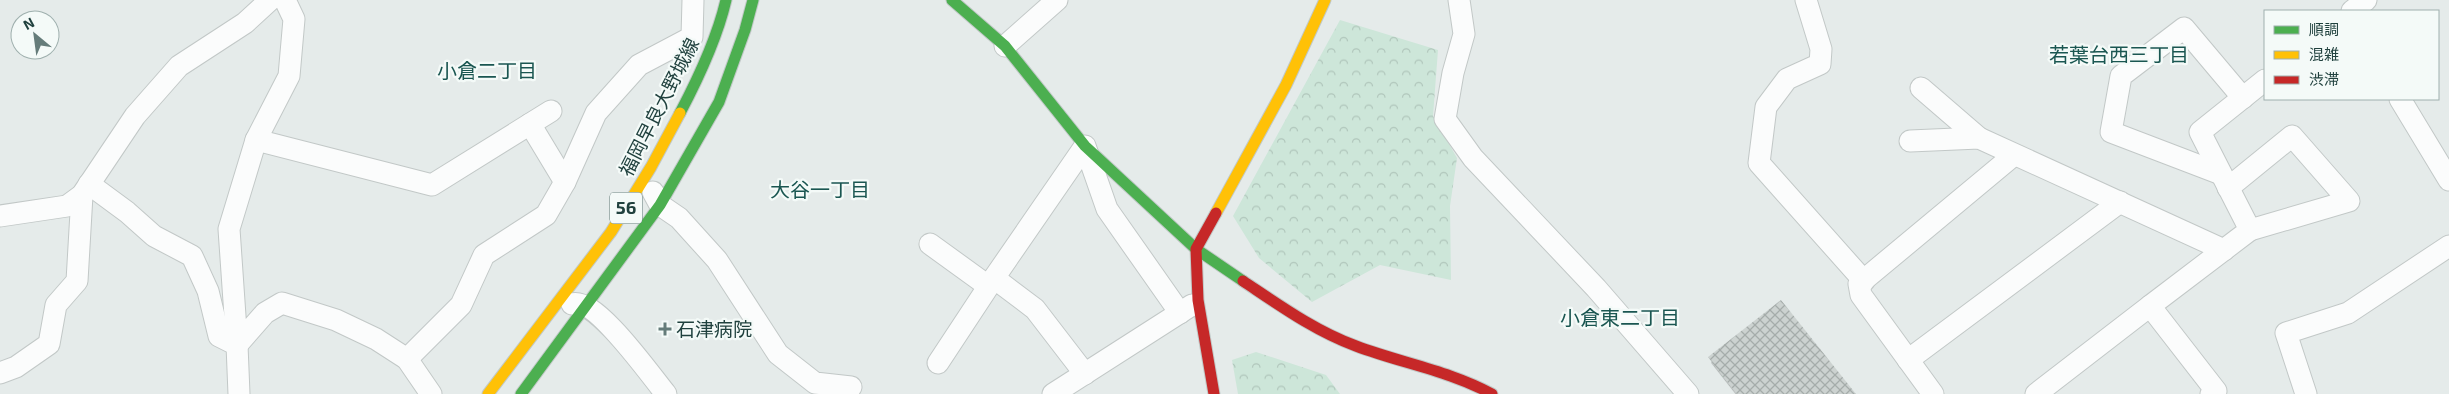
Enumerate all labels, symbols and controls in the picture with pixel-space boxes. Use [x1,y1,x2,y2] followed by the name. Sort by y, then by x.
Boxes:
[10,10,60,60] north arrow
[2264,10,2439,100] legend
[20,13,37,33] text: N
[2309,20,2339,38] text: 順調
[614,34,703,180] street label: 福岡早良大野城線
[2049,42,2189,66] district label: 若葉台西三丁目
[2309,45,2339,63] text: 混雑
[437,58,537,82] district label: 小倉二丁目
[2309,70,2339,88] text: 渋滞
[770,177,870,201] district label: 大谷一丁目
[610,192,642,224] road number: 56
[1560,305,1680,329] district label: 小倉東二丁目
[676,317,752,340] place label: 石津病院
[658,322,672,336] marker: 石津病院

